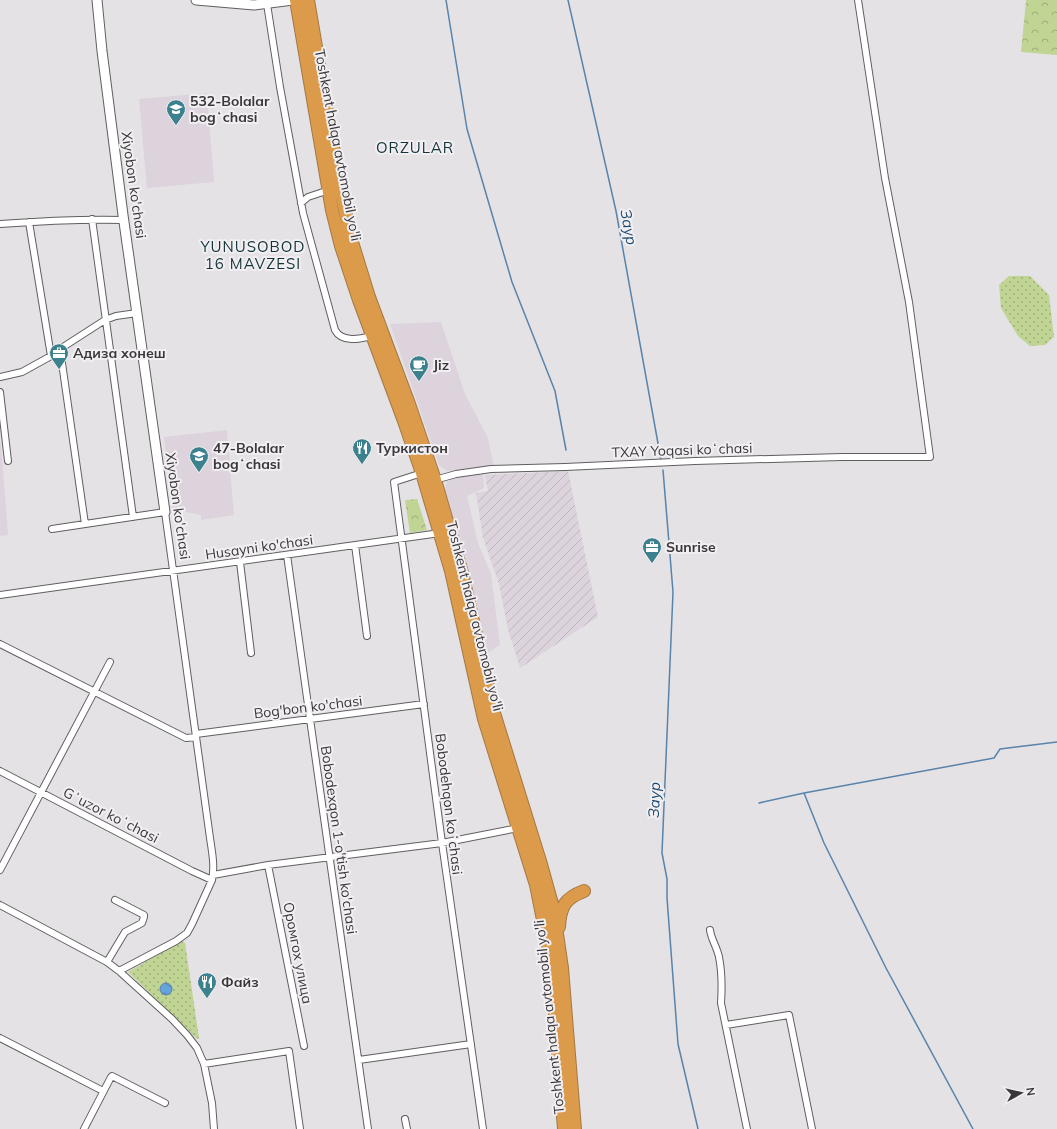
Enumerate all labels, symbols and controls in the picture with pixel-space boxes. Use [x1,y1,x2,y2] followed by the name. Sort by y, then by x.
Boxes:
[311,48,365,242] street label: Toshkent halqa avtomobil yo'li
[190,92,270,126] place label: 532-Bolalar bogʻchasi
[165,98,187,126] school or university icon: 532-Bolalar bogʻchasi
[118,130,150,240] street label: Xiyobon ko'chasi
[376,138,454,157] district label: ORZULAR
[616,207,642,247] water label: Заур
[199,237,306,273] district label: YUNUSOBOD 16 MAVZESI
[48,342,70,370] office icon: Адиза хонеш
[73,344,166,362] place label: Адиза хонеш
[408,354,430,382] cafe icon: Jiz
[433,356,449,374] place label: Jiz
[351,437,373,465] restaurant icon: Туркистон
[213,439,285,473] place label: 47-Bolalar bogʻchasi
[376,439,448,457] place label: Туркистон
[611,439,753,461] street label: TXAY Yoqasi koʻchasi
[188,445,210,473] school or university icon: 47-Bolalar bogʻchasi
[162,451,194,561] street label: Xiyobon ko'chasi
[443,519,507,713] street label: Toshkent halqa avtomobil yo'li
[204,531,314,563] street label: Husayni ko'chasi
[641,536,663,564] office icon: Sunrise
[666,538,716,556] place label: Sunrise
[253,691,363,723] street label: Bog'bon ko'chasi
[431,732,467,876] street label: Bobodehqon koʻchasi
[317,745,361,935] street label: Bobodexqon 1-o'tish ko'chasi
[644,782,664,818] water label: Заур
[60,783,162,847] street label: Gʻuzor koʻchasi
[279,901,317,1005] street label: Оромгох улица
[530,919,568,1115] street label: Toshkent halqa avtomobil yo'li
[196,971,218,999] restaurant icon: Файз
[221,973,259,991] place label: Файз
[1001,1073,1041,1113] north arrow
[1023,1087,1038,1097] text: N

